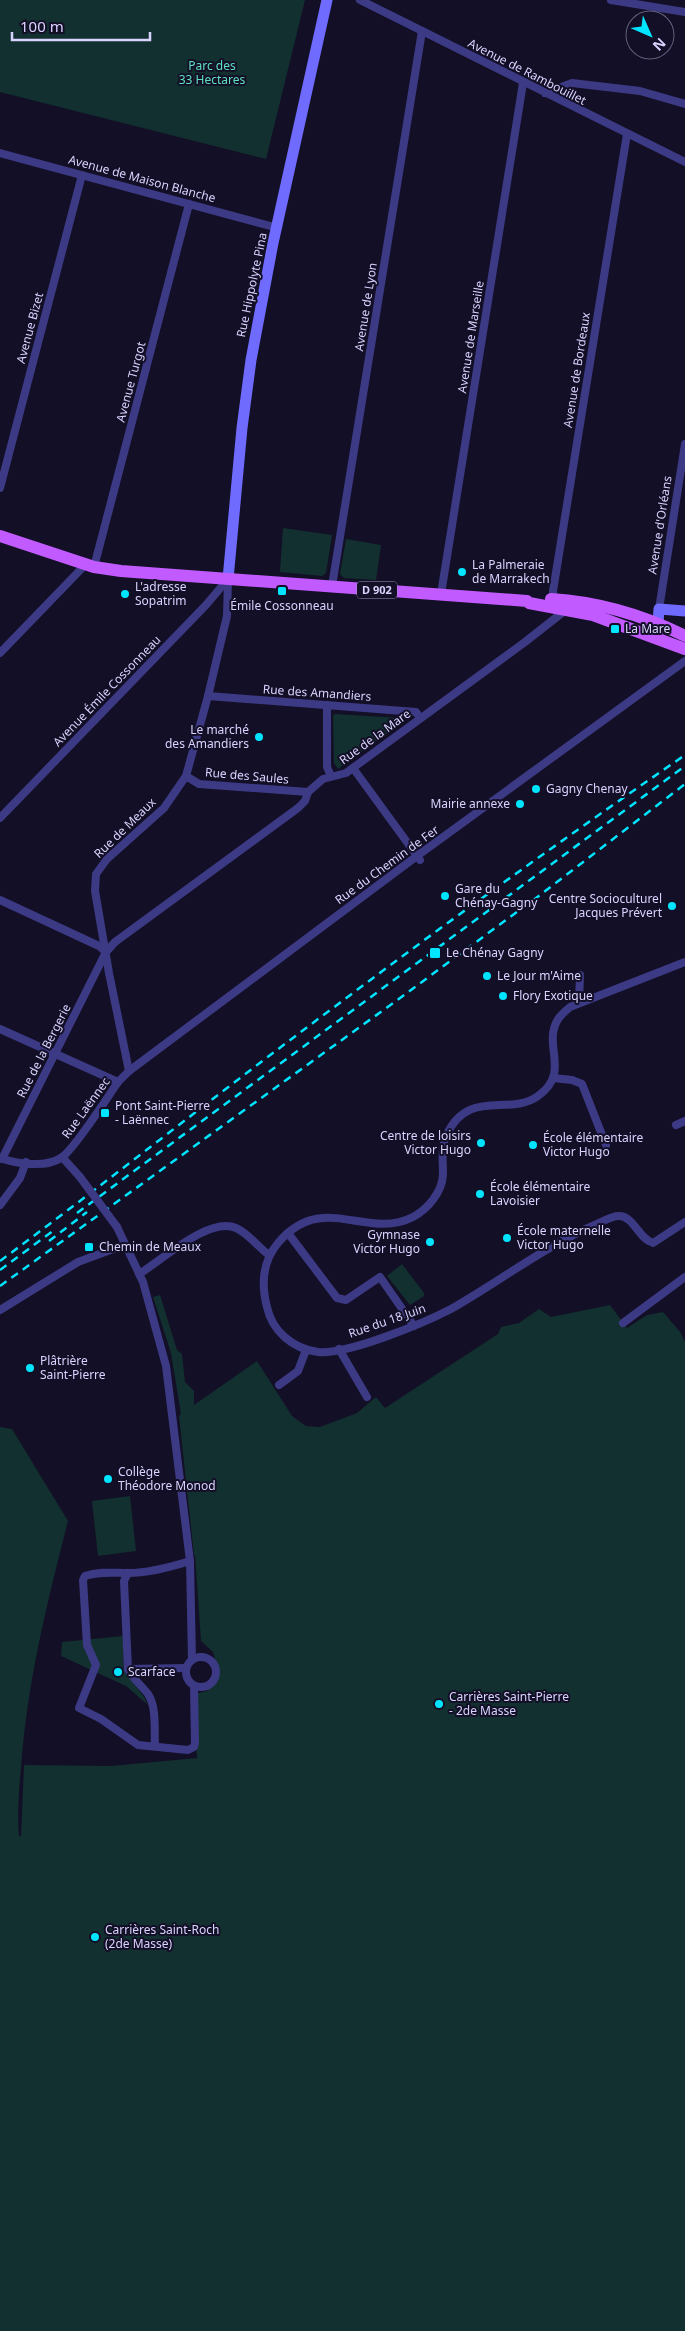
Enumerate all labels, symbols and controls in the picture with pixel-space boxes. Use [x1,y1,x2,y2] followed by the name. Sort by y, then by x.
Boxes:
[12,10,150,42] scale bar
[625,10,675,60] north arrow
[20,16,64,36] text: 100 m
[465,34,590,109] street label: Avenue de Rambouillet
[649,34,670,55] text: N
[179,57,246,88] park label: Parc des 33 Hectares
[67,151,218,206] street label: Avenue de Maison Blanche
[232,231,271,339] street label: Rue Hippolyte Pina
[350,261,381,353] street label: Avenue de Lyon
[453,279,488,394] street label: Avenue de Marseille
[12,290,47,365] street label: Avenue Bizet
[559,310,594,429] street label: Avenue de Bordeaux
[112,339,150,424] street label: Avenue Turgot
[643,474,676,575] street label: Avenue d'Orléans
[472,556,550,587] place label: La Palmeraie de Marrakech
[456,566,468,578] marker: La Palmeraie de Marrakech
[135,578,187,609] place label: L'adresse Sopatrim
[357,582,397,598] road number: D 902
[276,585,288,597] marker: Émile Cossonneau
[119,588,131,600] marker: L'adresse Sopatrim
[230,597,334,614] place label: Émile Cossonneau
[625,620,670,637] place label: La Mare
[609,623,621,635] marker: La Mare
[49,631,164,750] street label: Avenue Émile Cossonneau
[262,680,372,705] street label: Rue des Amandiers
[336,705,414,768] street label: Rue de la Mare
[165,721,249,752] place label: Le marché des Amandiers
[253,731,265,743] marker: Le marché des Amandiers
[204,763,290,788] street label: Rue des Saules
[546,780,628,797] place label: Gagny Chenay
[530,783,542,795] marker: Gagny Chenay
[90,793,160,862] street label: Rue de Meaux
[430,795,510,812] place label: Mairie annexe
[514,798,526,810] marker: Mairie annexe
[331,821,442,908] street label: Rue du Chemin de Fer
[455,880,538,911] place label: Gare du Chénay-Gagny
[439,890,451,902] marker: Gare du Chénay-Gagny
[549,890,663,921] place label: Centre Socioculturel Jacques Prévert
[666,900,678,912] marker: Centre Socioculturel Jacques Prévert
[446,944,545,961] place label: Le Chénay Gagny
[428,946,442,960] marker: Le Chénay Gagny
[497,967,581,984] place label: Le Jour m'Aime
[481,970,493,982] marker: Le Jour m'Aime
[513,987,593,1004] place label: Flory Exotique
[497,990,509,1002] marker: Flory Exotique
[13,1001,75,1101] street label: Rue de la Bergerie
[58,1073,114,1142] street label: Rue Laënnec
[115,1097,210,1128] place label: Pont Saint-Pierre - Laënnec
[99,1107,111,1119] marker: Pont Saint-Pierre - Laënnec
[380,1127,471,1158] place label: Centre de loisirs Victor Hugo
[543,1129,644,1160] place label: École élémentaire Victor Hugo
[475,1137,487,1149] marker: Centre de loisirs Victor Hugo
[527,1139,539,1151] marker: École élémentaire Victor Hugo
[490,1178,591,1209] place label: École élémentaire Lavoisier
[474,1188,486,1200] marker: École élémentaire Lavoisier
[517,1222,611,1253] place label: École maternelle Victor Hugo
[353,1226,420,1257] place label: Gymnase Victor Hugo
[501,1232,513,1244] marker: École maternelle Victor Hugo
[424,1236,436,1248] marker: Gymnase Victor Hugo
[99,1238,202,1255] place label: Chemin de Meaux
[83,1241,95,1253] marker: Chemin de Meaux
[346,1299,428,1342] street label: Rue du 18 Juin
[40,1352,106,1383] place label: Plâtrière Saint-Pierre
[24,1362,36,1374] marker: Plâtrière Saint-Pierre
[118,1463,216,1494] place label: Collège Théodore Monod
[102,1473,114,1485] marker: Collège Théodore Monod
[128,1663,176,1680] place label: Scarface
[112,1666,124,1678] marker: Scarface
[449,1688,569,1719] place label: Carrières Saint-Pierre - 2de Masse
[433,1698,445,1710] marker: Carrières Saint-Pierre - 2de Masse
[105,1921,219,1952] place label: Carrières Saint-Roch (2de Masse)
[89,1931,101,1943] marker: Carrières Saint-Roch (2de Masse)

